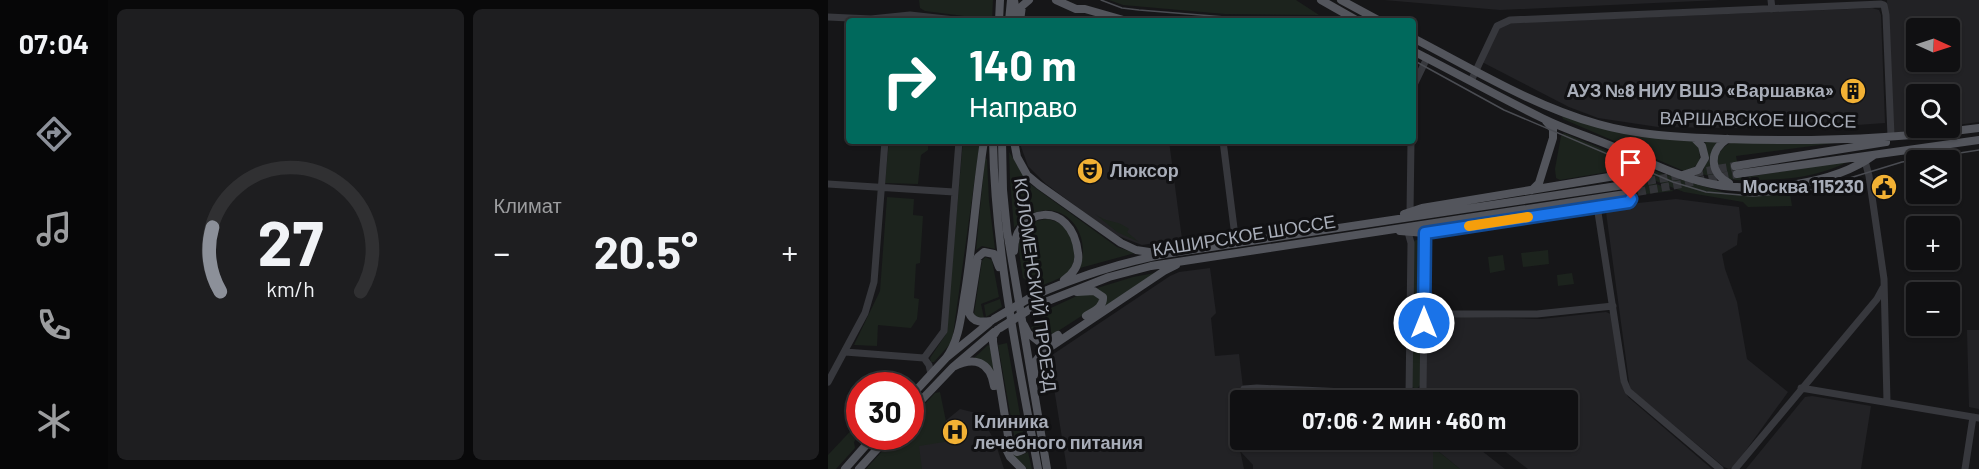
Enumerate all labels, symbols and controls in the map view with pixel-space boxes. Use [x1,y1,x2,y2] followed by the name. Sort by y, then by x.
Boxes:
[1906,18,1960,72] north arrow
[1906,18,1960,336] map controls
[19,27,89,59] text: 07:04
[969,39,1077,89] text: 140 m
[870,42,948,120] icon: right
[1838,76,1868,106] building icon: АУЗ №8 НИУ ВШЭ «Варшавка»
[1567,79,1834,101] place label: АУЗ №8 НИУ ВШЭ «Варшавка»
[1906,84,1960,138] button: search
[969,90,1077,122] text: Направо
[1659,106,1857,132] street label: ВАРШАВСКОЕ ШОССЕ
[33,113,75,155] icon: directions
[1605,137,1656,199] pin
[1614,146,1647,179] icon: arrive
[1906,150,1960,204] button: layers
[1075,156,1105,186] theatre icon: Люксор
[1110,159,1179,181] place label: Люксор
[1869,172,1899,202] public building icon: Москва 115230
[1742,175,1864,197] place label: Москва 115230
[1010,176,1062,393] street label: КОЛОМЕНСКИЙ ПРОЕЗД
[494,193,562,217] text: Климат
[257,204,323,278] text: 27
[33,208,75,250] icon: music
[1151,210,1337,260] street label: КАШИРСКОЕ ШОССЕ
[1906,216,1960,270] button: +
[594,224,698,278] text: 20.5°
[494,232,510,272] text: −
[782,232,798,272] text: +
[266,276,315,301] text: km/h
[1906,282,1960,336] button: −
[1392,291,1456,355] position arrow
[33,304,75,346] icon: phone
[846,372,924,450] speed limit sign: 30
[33,400,75,442] icon: climate
[1302,407,1506,433] text: 07:06 · 2 мин · 460 m
[974,410,1143,453] place label: Клиника лечебного питания
[940,417,970,447] hospital icon: Клиника лечебного питания

